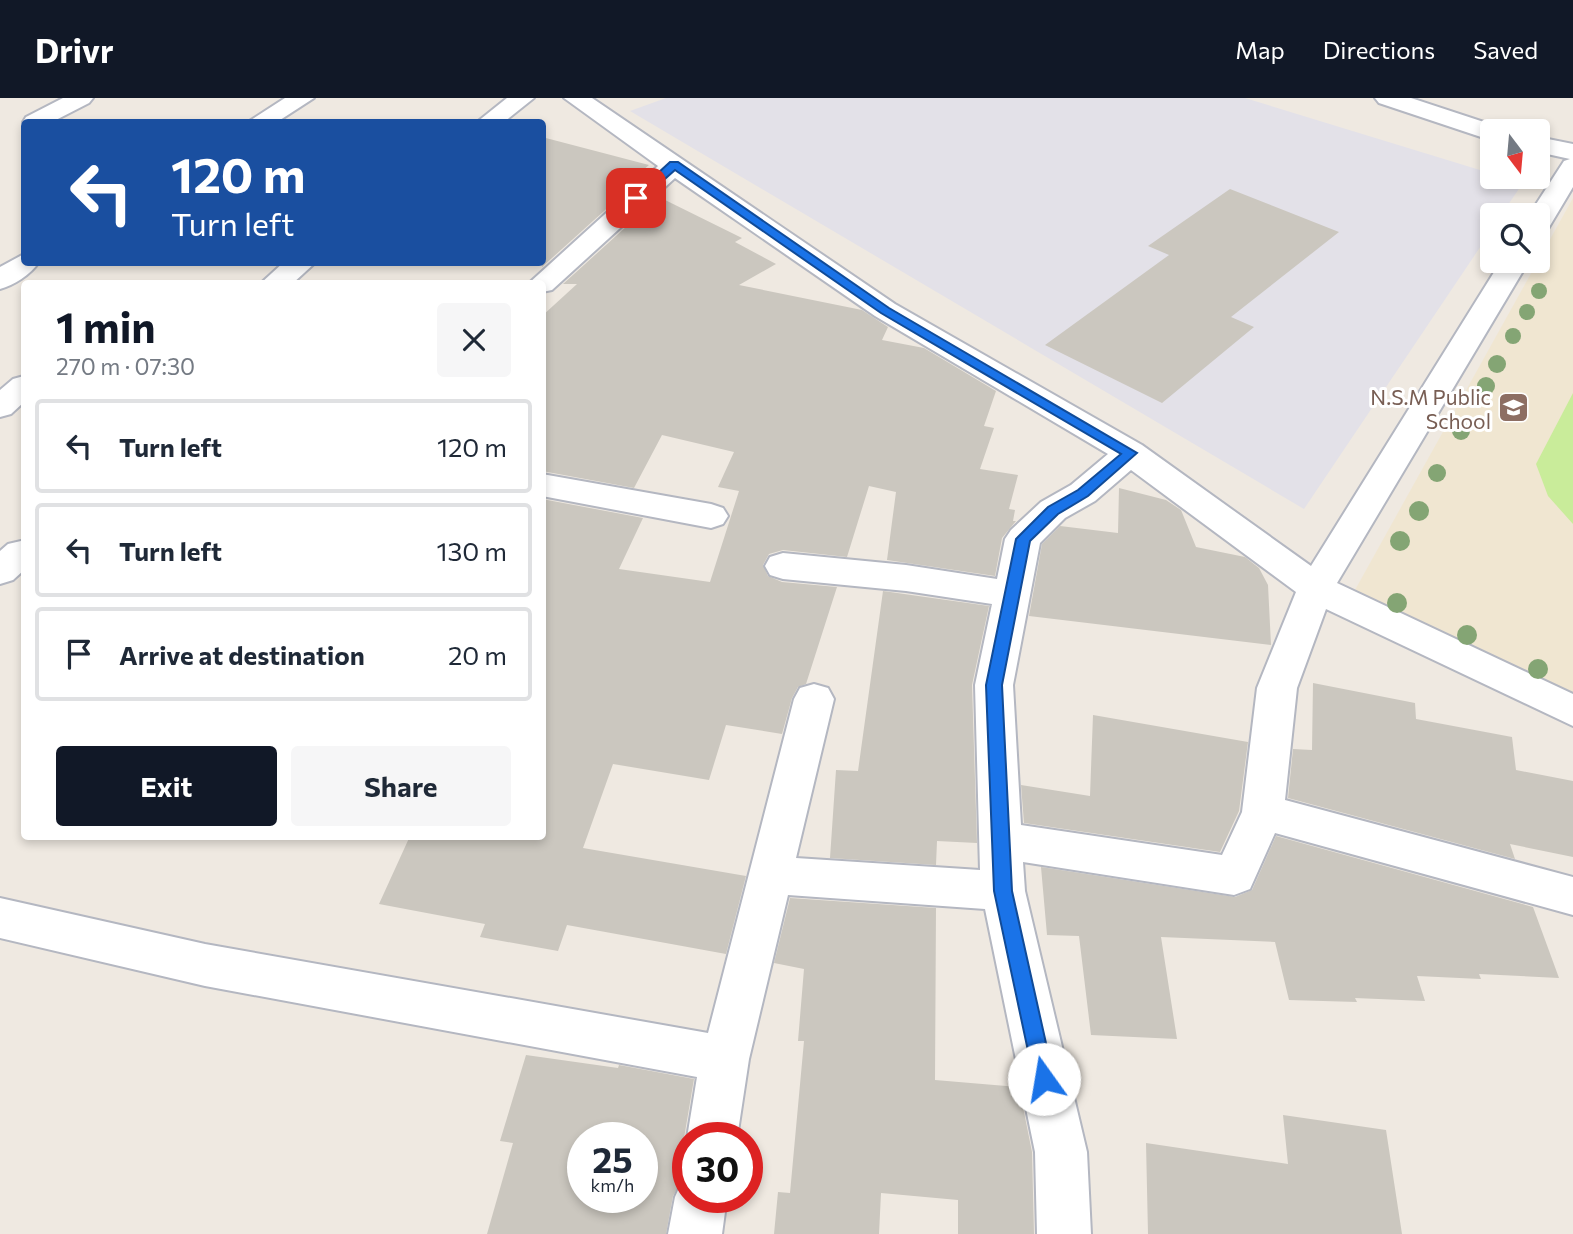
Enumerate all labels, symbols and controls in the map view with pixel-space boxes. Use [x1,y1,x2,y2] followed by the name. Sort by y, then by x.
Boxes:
[35,29,114,70] text: Drivr
[1235,35,1285,64] text: Map
[1323,35,1435,64] text: Directions
[1473,35,1538,64] text: Saved
[1480,119,1550,189] north arrow
[1480,119,1550,273] map controls
[171,143,305,203] text: 120 m
[56,147,147,238] icon: left
[606,168,666,228] pin
[617,179,655,217] icon: arrive
[171,203,295,243] text: Turn left
[1480,203,1550,273] button: search
[56,300,156,352] text: 1 min
[437,303,511,377] button: close
[56,352,195,380] text: 270 m · 07:30
[1370,384,1491,433] place label: N.S.M Public School
[1497,391,1531,425] school or university icon: N.S.M Public School
[60,427,98,465] icon: left
[119,431,222,462] text: Turn left
[437,431,507,462] text: 120 m
[60,531,98,569] icon: left
[119,535,222,566] text: Turn left
[436,535,507,566] text: 130 m
[60,635,98,673] icon: arrive
[119,639,365,670] text: Arrive at destination
[448,639,507,670] text: 20 m
[56,746,277,826] button: Exit
[291,746,511,826] button: Share
[1007,1042,1081,1116] position arrow
[672,1122,763,1213] speed limit sign: 30
[592,1137,633,1180] text: 25
[591,1174,634,1196] text: km/h

